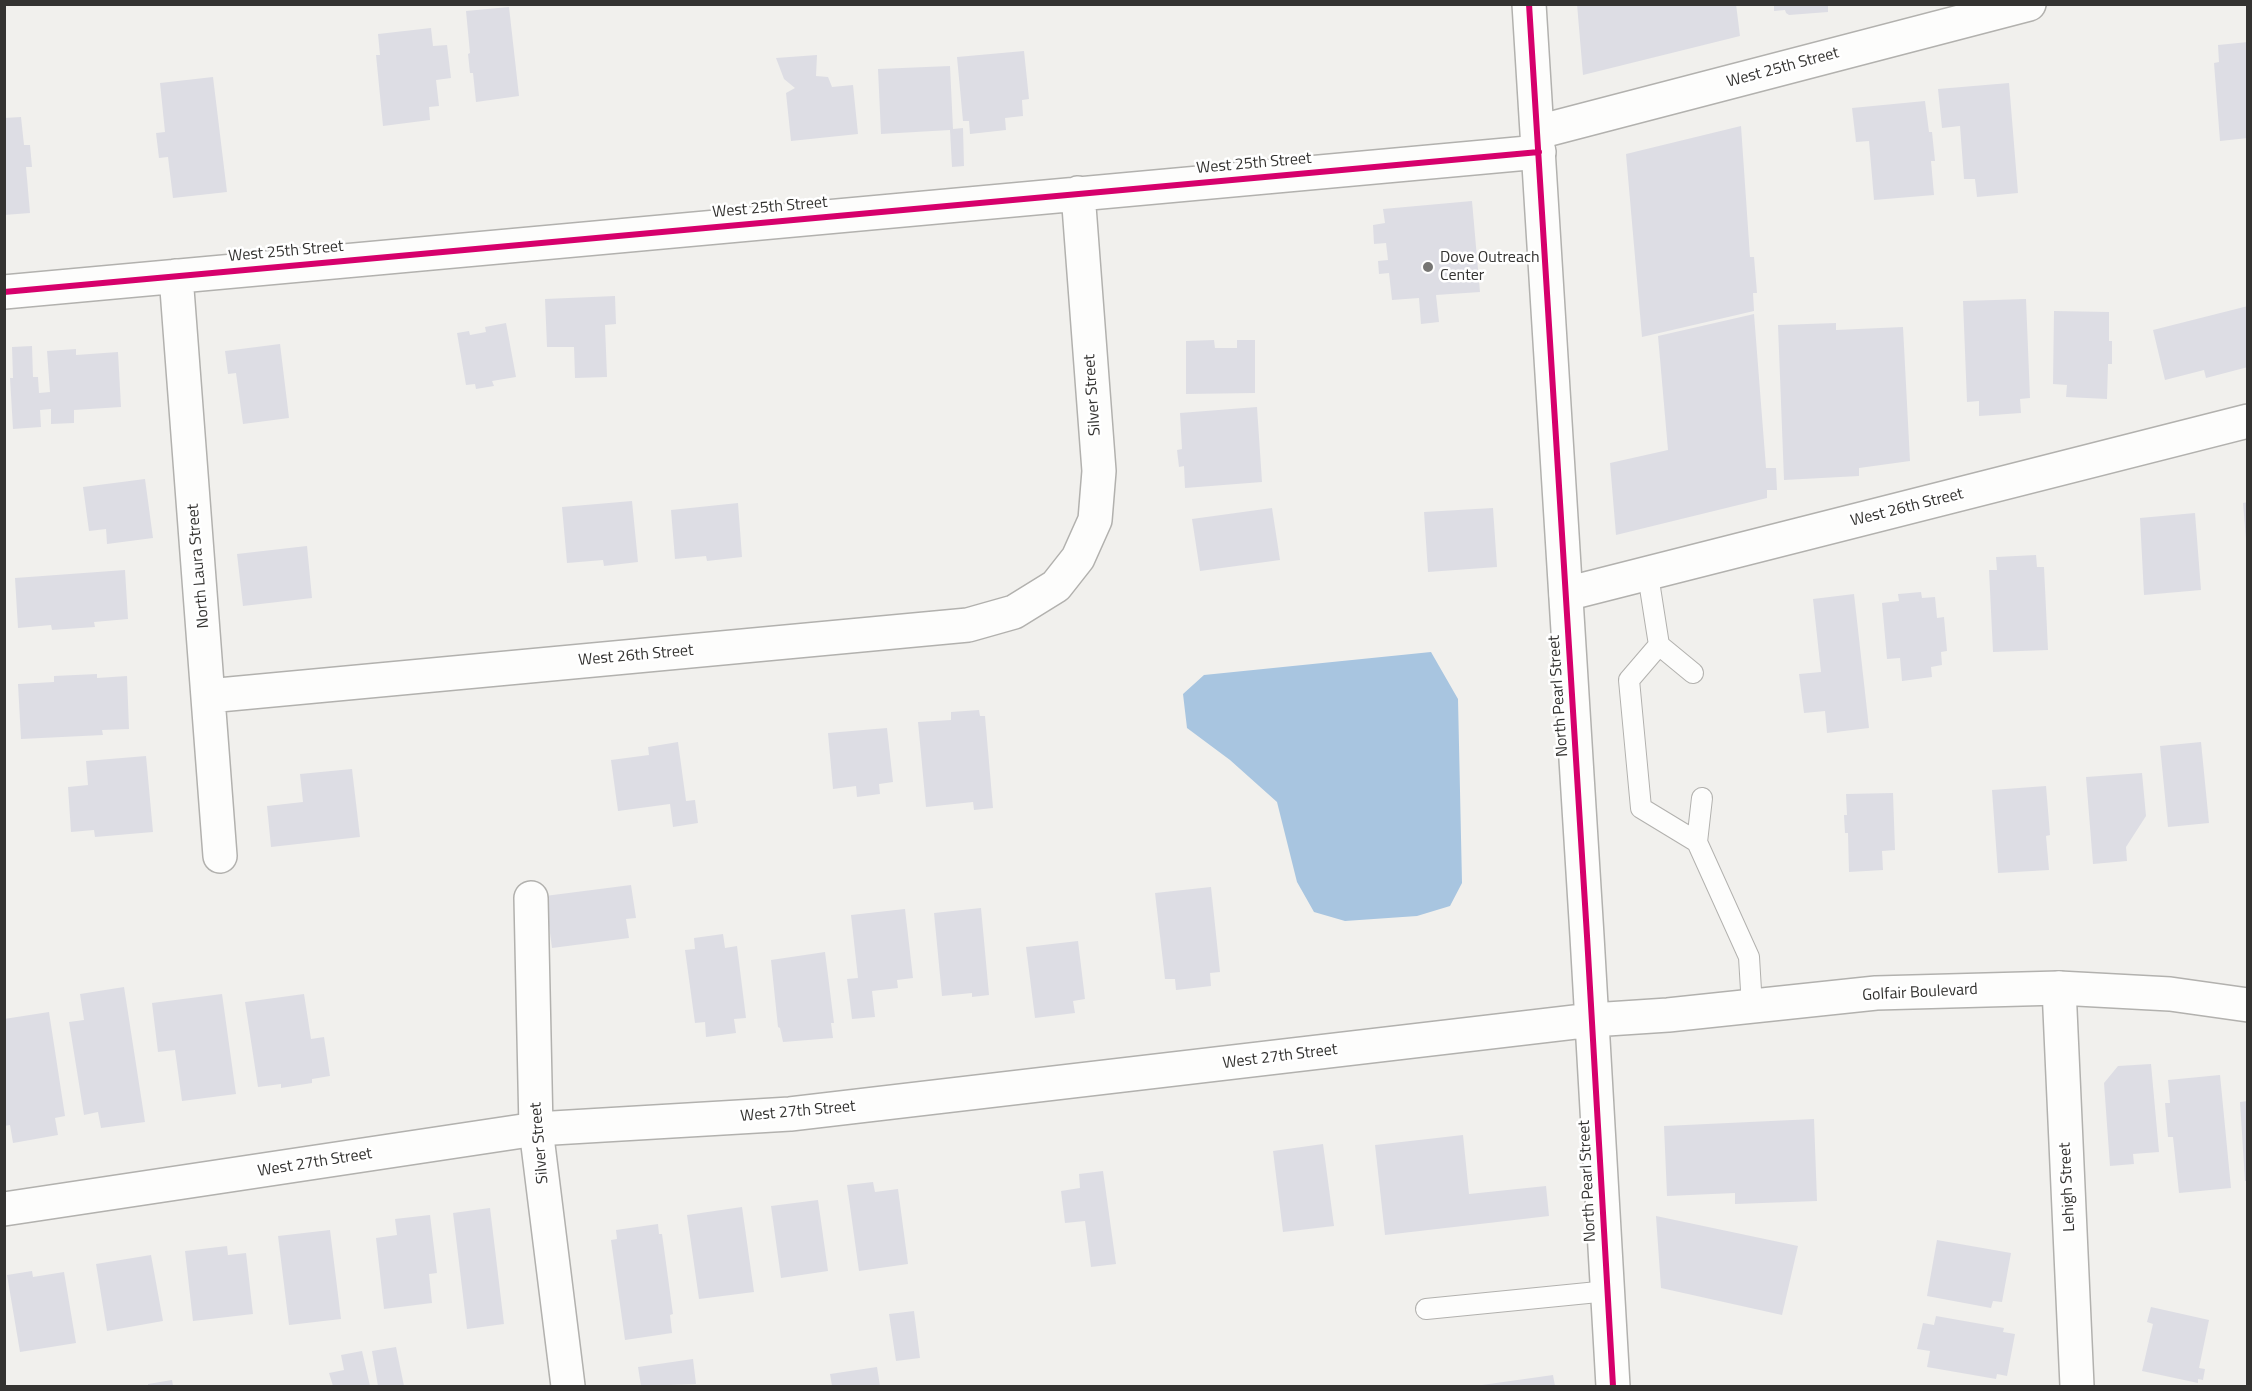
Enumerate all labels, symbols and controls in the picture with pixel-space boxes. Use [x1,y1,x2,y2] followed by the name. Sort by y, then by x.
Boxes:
[1725,44,1841,92] street label: West 25th Street
[1196,149,1312,179] street label: West 25th Street
[712,193,828,223] street label: West 25th Street
[228,237,344,267] street label: West 25th Street
[1440,248,1539,286] place label: Dove Outreach Center
[1421,260,1435,274] marker: Dove Outreach Center
[1081,354,1105,436] street label: Silver Street
[1849,485,1965,531] street label: West 26th Street
[184,503,214,629] street label: North Laura Street
[1545,634,1573,758] street label: North Pearl Street
[578,641,694,671] street label: West 26th Street
[1862,980,1978,1006] street label: Golfair Boulevard
[1222,1040,1338,1074] street label: West 27th Street
[740,1097,856,1127] street label: West 27th Street
[527,1101,553,1185] street label: Silver Street
[1575,1120,1601,1242] street label: North Pearl Street
[2056,1142,2080,1232] street label: Lehigh Street
[257,1144,373,1182] street label: West 27th Street

